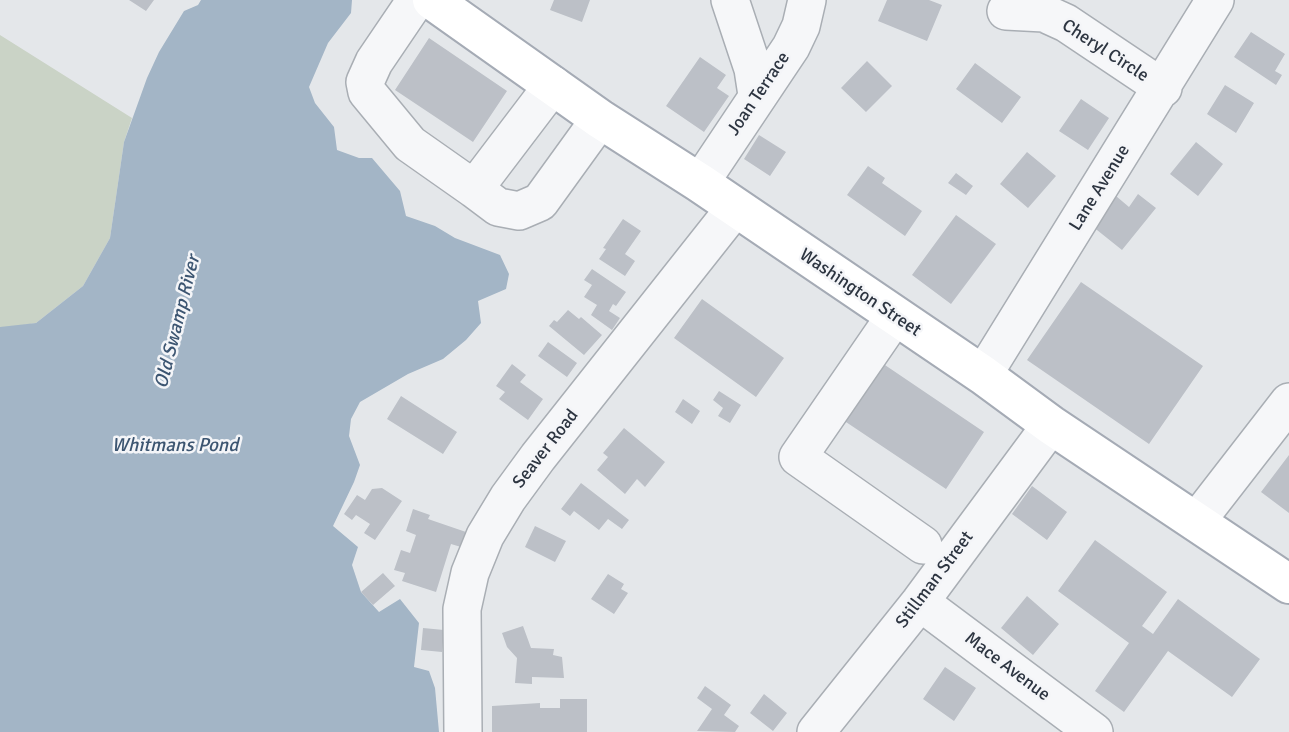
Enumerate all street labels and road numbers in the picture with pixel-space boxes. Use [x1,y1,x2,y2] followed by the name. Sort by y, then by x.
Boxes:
[1058,15,1152,87] street label: Cheryl Circle
[723,48,795,140] street label: Joan Terrace
[1065,141,1135,235] street label: Lane Avenue
[795,244,925,342] street label: Washington Street
[509,405,583,493] street label: Seaver Road
[892,527,978,633] street label: Stillman Street
[960,628,1054,706] street label: Mace Avenue

